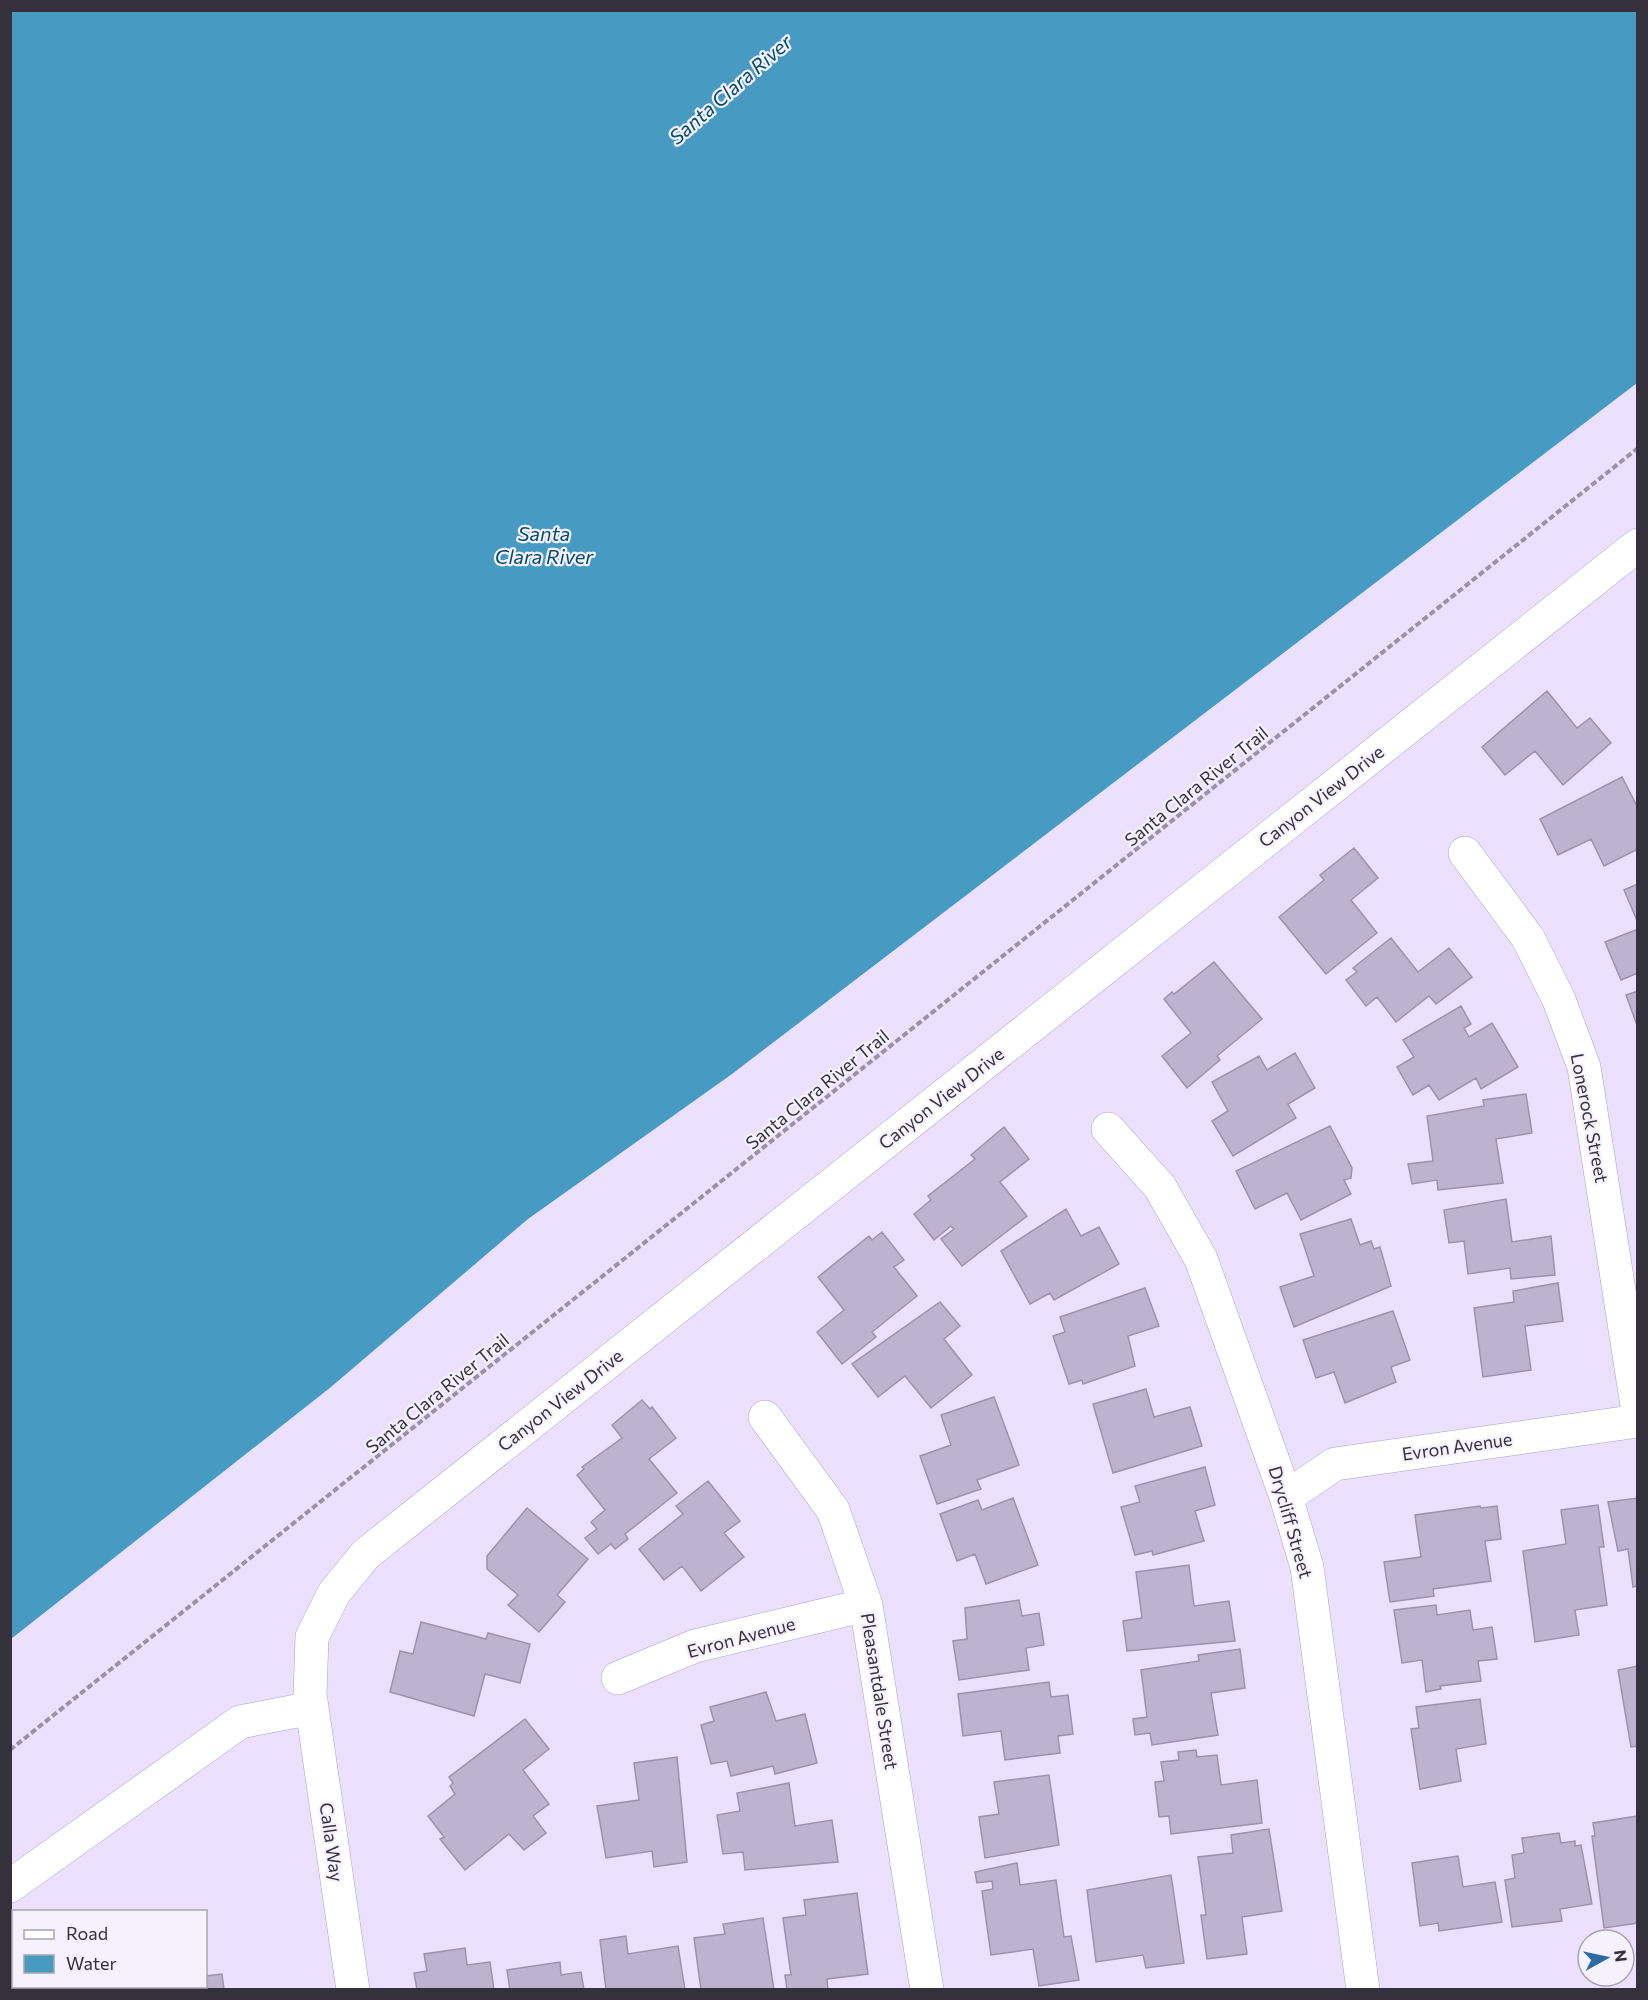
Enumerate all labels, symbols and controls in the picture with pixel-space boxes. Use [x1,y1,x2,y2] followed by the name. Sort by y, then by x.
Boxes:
[664,29,797,149] water label: Santa Clara River
[495,521,594,568] water label: Santa Clara River
[1120,721,1272,851] street label: Santa Clara River Trail
[1254,740,1388,852] street label: Canyon View Drive
[741,1024,893,1154] street label: Santa Clara River Trail
[874,1042,1008,1154] street label: Canyon View Drive
[1567,1051,1613,1185] street label: Lonerock Street
[361,1328,513,1458] street label: Santa Clara River Trail
[493,1344,627,1456] street label: Canyon View Drive
[1400,1427,1514,1465] street label: Evron Avenue
[1264,1463,1318,1581] street label: Drycliff Street
[857,1611,903,1771] street label: Pleasantdale Street
[685,1612,797,1662] street label: Evron Avenue
[316,1801,348,1883] street label: Calla Way
[12,1910,207,1988] legend
[66,1922,108,1944] text: Road
[1576,1928,1636,1988] north arrow
[1611,1949,1632,1963] text: N
[66,1952,117,1974] text: Water

